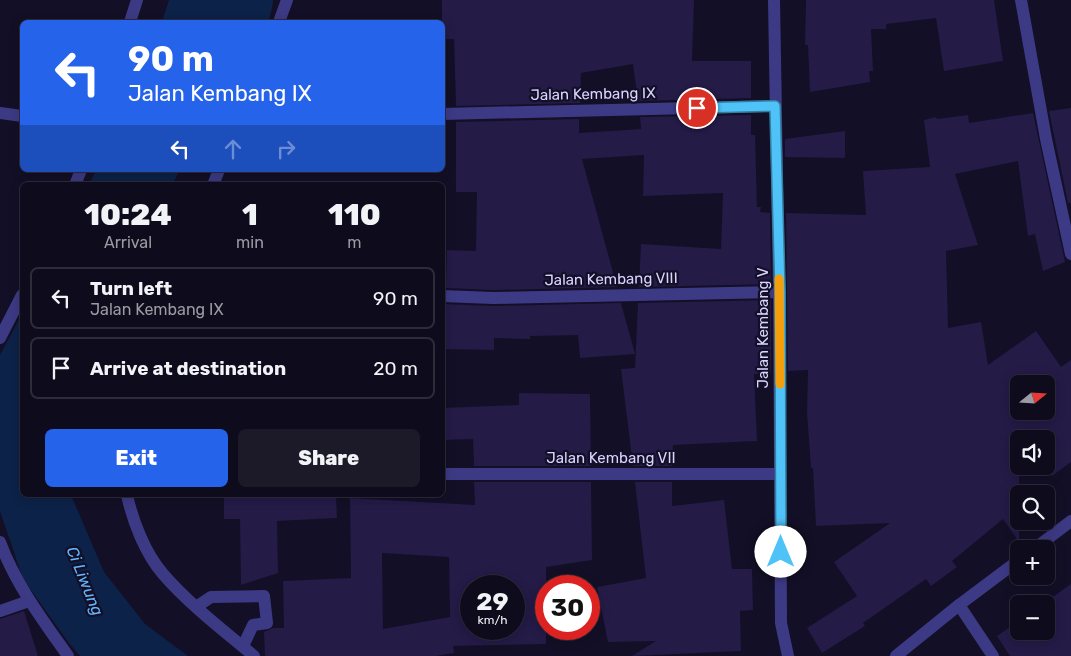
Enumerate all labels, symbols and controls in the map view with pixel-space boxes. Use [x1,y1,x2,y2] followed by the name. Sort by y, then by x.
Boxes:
[128,38,214,80] text: 90 m
[45,40,110,105] icon: left
[128,80,312,107] text: Jalan Kembang IX
[530,84,656,104] street label: Jalan Kembang IX
[676,87,718,129] pin
[683,94,711,122] icon: arrive
[166,135,194,163] icon: left
[219,135,247,163] icon: ahead
[272,135,300,163] icon: right
[84,197,172,233] text: 10:24
[242,197,258,233] text: 1
[328,197,381,233] text: 110
[104,233,152,252] text: Arrival
[236,233,264,252] text: min
[347,233,362,252] text: m
[754,267,772,389] street label: Jalan Kembang V
[544,269,678,289] street label: Jalan Kembang VIII
[90,277,172,300] text: Turn left
[47,284,75,312] icon: left
[373,287,418,310] text: 90 m
[90,300,224,319] text: Jalan Kembang IX
[47,354,75,382] icon: arrive
[90,357,286,380] text: Arrive at destination
[373,357,418,380] text: 20 m
[1010,375,1055,420] north arrow
[1010,375,1055,640] map controls
[45,429,228,487] button: Exit
[238,429,420,487] button: Share
[1010,430,1055,475] button: sound
[546,449,676,467] street label: Jalan Kembang VII
[1010,485,1055,530] button: search
[754,525,806,577] position arrow
[1010,540,1055,585] button: +
[63,544,108,619] water label: Ci Liwung
[535,575,600,640] speed limit sign: 30
[476,587,509,616] text: 29
[1010,595,1055,640] button: −
[478,613,507,627] text: km/h

